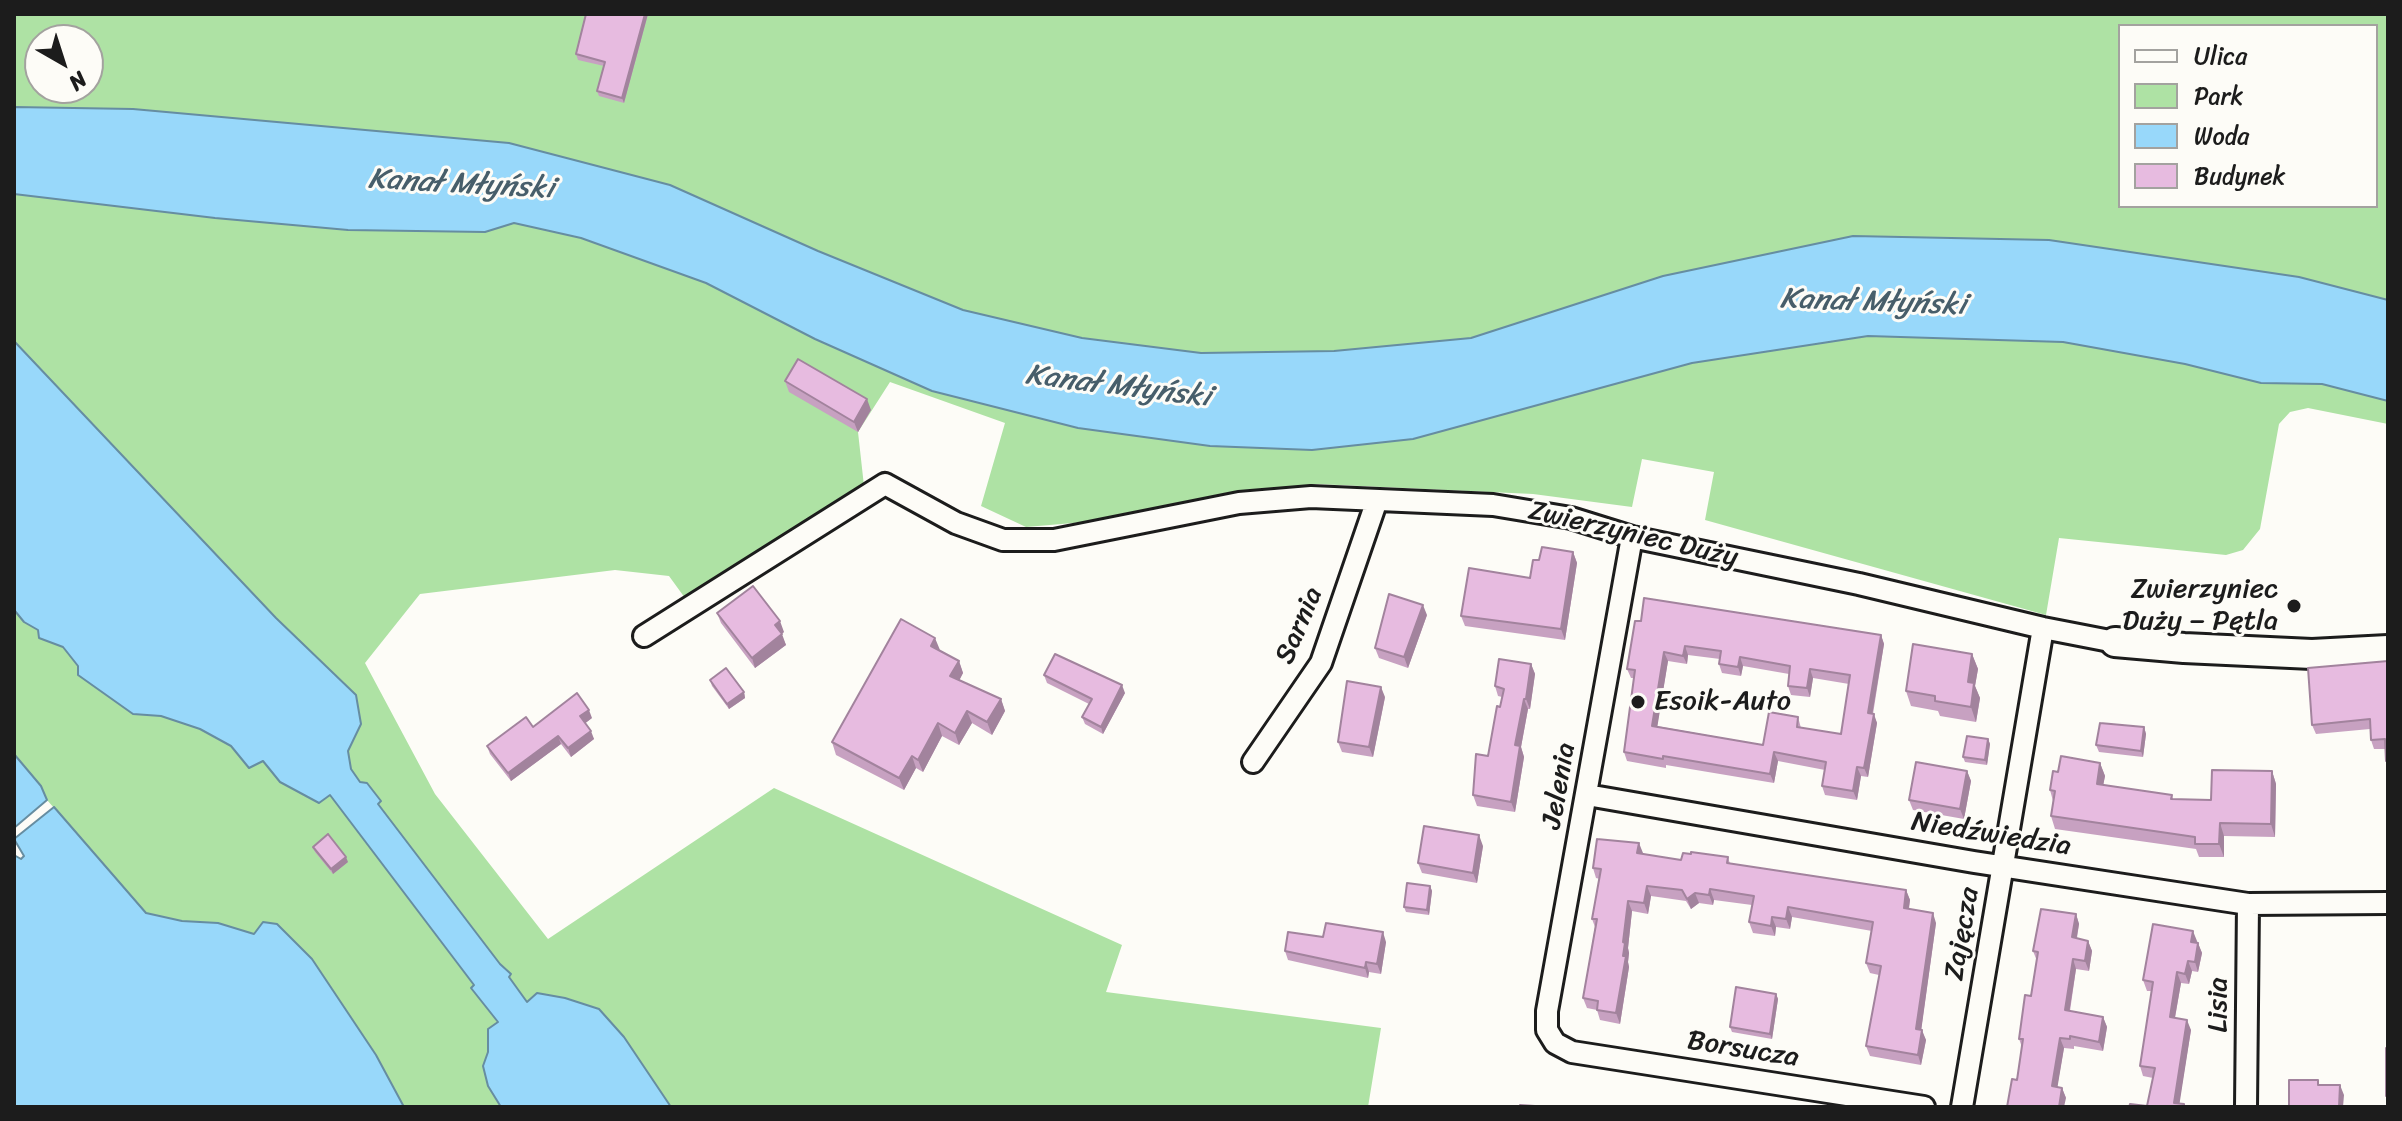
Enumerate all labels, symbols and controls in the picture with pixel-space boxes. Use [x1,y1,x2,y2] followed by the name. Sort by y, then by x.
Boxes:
[24,24,104,104] north arrow
[2118,24,2378,208] legend
[2194,35,2247,77] text: Ulica
[60,62,96,101] text: N
[2194,75,2243,117] text: Park
[2194,115,2249,157] text: Woda
[2194,155,2285,197] text: Budynek
[367,162,555,208] water label: Kanał Młyński
[1779,282,1967,324] water label: Kanał Młyński
[1023,358,1213,416] water label: Kanał Młyński
[1525,495,1741,575] street label: Zwierzyniec Duży
[2122,573,2278,639] place label: Zwierzyniec Duży – Pętla
[1269,583,1331,669] street label: Sarnia
[2285,597,2303,615] marker: Zwierzyniec Duży – Pętla
[1654,685,1791,719] place label: Esoik-Auto
[1629,693,1647,711] marker: Esoik-Auto
[1536,740,1584,832] street label: Jelenia
[1909,806,2073,864] street label: Niedźwiedzia
[1938,885,1988,983] street label: Zajęcza
[2202,977,2236,1033] street label: Lisia
[1685,1025,1801,1075] street label: Borsucza

